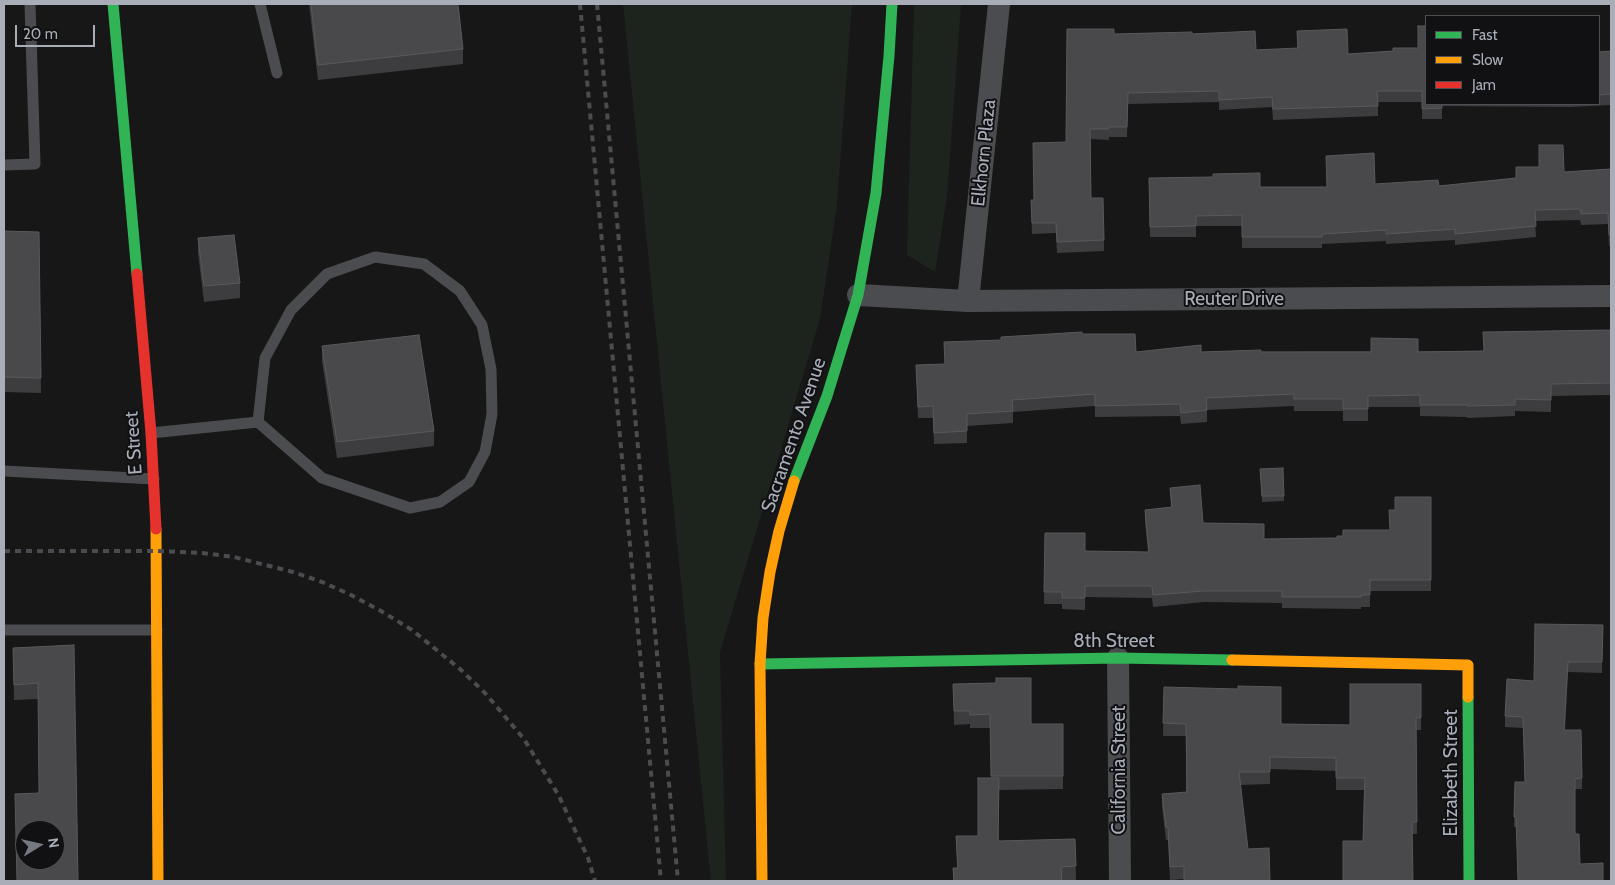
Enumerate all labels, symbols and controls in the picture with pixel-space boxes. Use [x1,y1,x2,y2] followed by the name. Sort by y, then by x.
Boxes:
[18,15,98,47] scale bar
[1425,15,1600,105] legend
[23,25,58,43] text: 20 m
[1472,26,1497,44] text: Fast
[1472,51,1503,69] text: Slow
[1472,76,1496,94] text: Jam
[967,98,1001,208] street label: Elkhorn Plaza
[1184,288,1284,310] street label: Reuter Drive
[757,355,831,515] street label: Sacramento Avenue
[120,410,148,476] street label: E Street
[1073,630,1155,652] street label: 8th Street
[1108,706,1130,834] street label: California Street
[1440,709,1462,837] street label: Elizabeth Street
[15,820,65,870] north arrow
[44,837,63,849] text: N

